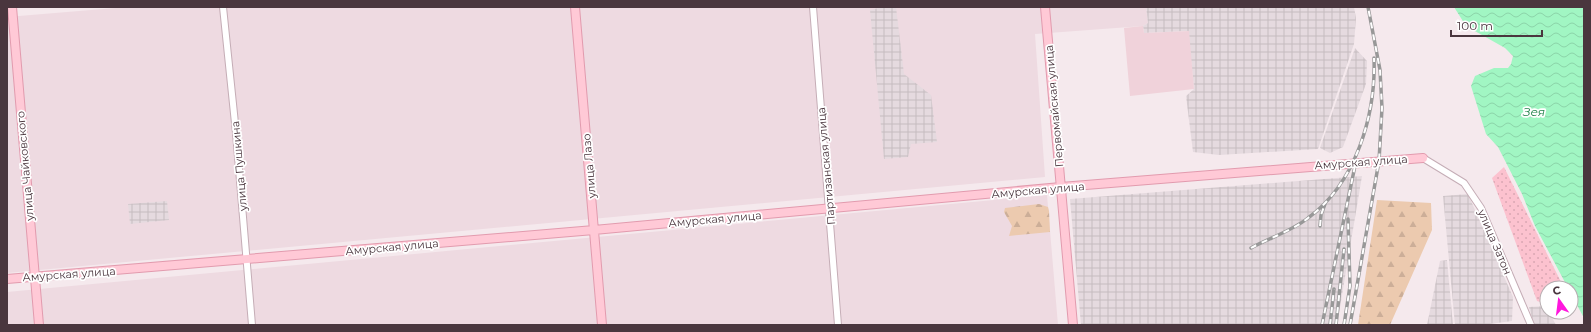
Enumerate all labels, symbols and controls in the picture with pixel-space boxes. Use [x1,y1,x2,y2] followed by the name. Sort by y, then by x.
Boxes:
[1451,12,1542,38] scale bar
[1457,18,1493,33] text: 100 m
[1042,44,1066,168] street label: Первомайская улица
[1522,104,1545,119] water label: Зея
[814,107,838,225] street label: Партизанская улица
[13,110,37,223] street label: улица Чайковского
[228,120,250,213] street label: улица Пушкина
[579,133,599,200] street label: улица Лазо
[1314,152,1408,172] street label: Амурская улица
[991,179,1085,201] street label: Амурская улица
[1475,206,1515,277] street label: улица Затон
[668,208,762,230] street label: Амурская улица
[345,236,439,258] street label: Амурская улица
[22,264,116,284] street label: Амурская улица
[1539,280,1579,320] north arrow
[1551,283,1562,298] text: С

